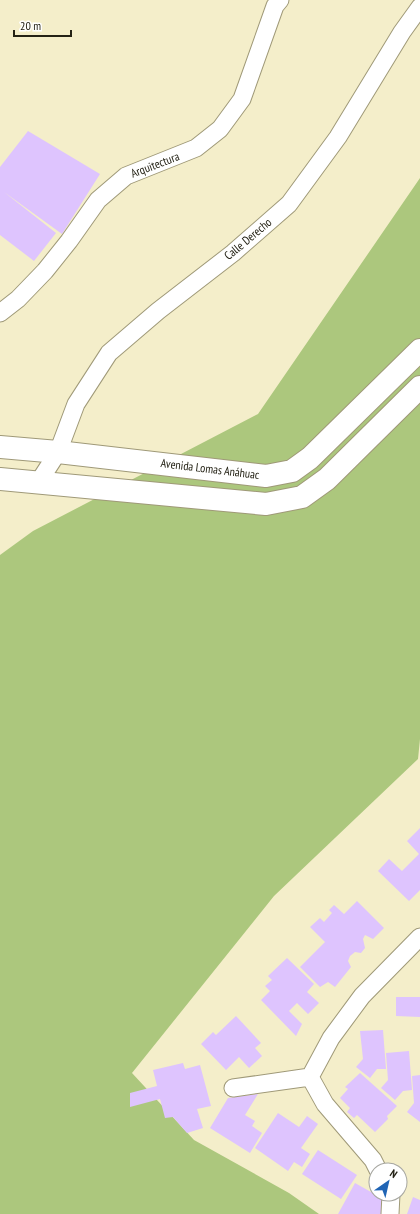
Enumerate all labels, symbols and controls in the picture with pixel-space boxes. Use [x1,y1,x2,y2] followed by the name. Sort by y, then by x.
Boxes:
[14,12,71,38] scale bar
[20,18,41,33] text: 20 m
[128,148,181,181] street label: Arquitectura
[221,214,274,263] street label: Calle Derecho
[160,455,261,482] street label: Avenida Lomas Anáhuac
[368,1162,408,1202] north arrow
[387,1166,400,1181] text: N

